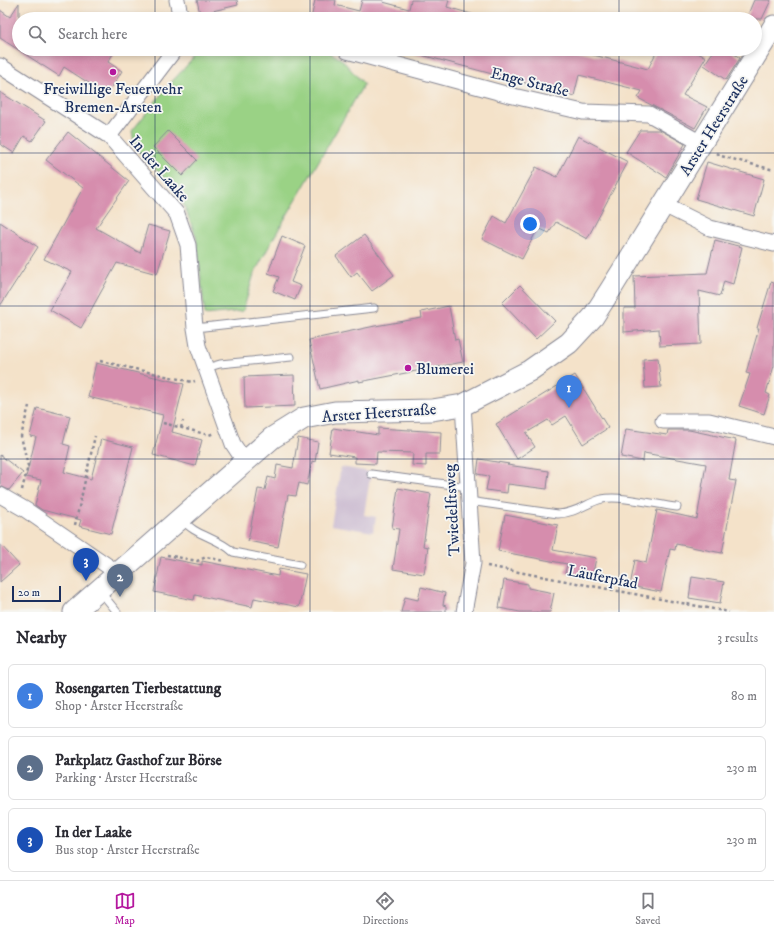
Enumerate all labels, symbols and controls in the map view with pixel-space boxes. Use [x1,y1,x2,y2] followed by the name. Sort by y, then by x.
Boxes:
[12,12,762,56] search box
[26,23,48,45] icon: search
[58,25,127,44] text: Search here
[488,63,571,101] street label: Enge Straße
[108,67,118,77] marker: Freiwillige Feuerwehr Bremen-Arsten
[675,71,753,179] street label: Arster Heerstraße
[43,79,183,117] place label: Freiwillige Feuerwehr Bremen-Arsten
[125,131,194,206] street label: In der Laake
[520,214,540,234] your location
[416,359,474,379] place label: Blumerei
[403,363,413,373] marker: Blumerei
[556,375,582,408] pin: 1
[321,399,437,427] street label: Arster Heerstraße
[440,463,464,557] street label: Twiedelftsweg
[73,548,99,581] pin: 3
[566,560,640,594] street label: Läuferpfad
[107,564,133,597] pin: 2
[12,584,61,603] scale bar
[18,586,40,600] text: 20 m
[16,627,66,649] text: Nearby
[717,630,758,646] text: 3 results
[55,679,221,698] text: Rosengarten Tierbestattung
[28,688,32,704] text: 1
[731,688,757,704] text: 80 m
[55,698,183,714] text: Shop · Arster Heerstraße
[55,751,222,770] text: Parkplatz Gasthof zur Börse
[27,760,33,776] text: 2
[726,760,757,776] text: 230 m
[55,770,198,786] text: Parking · Arster Heerstraße
[55,823,132,842] text: In der Laake
[28,832,32,848] text: 3
[726,832,757,848] text: 230 m
[55,842,200,858] text: Bus stop · Arster Heerstraße
[114,890,136,928] tab: Map
[363,890,408,928] tab: Directions
[635,890,660,928] tab: Saved

